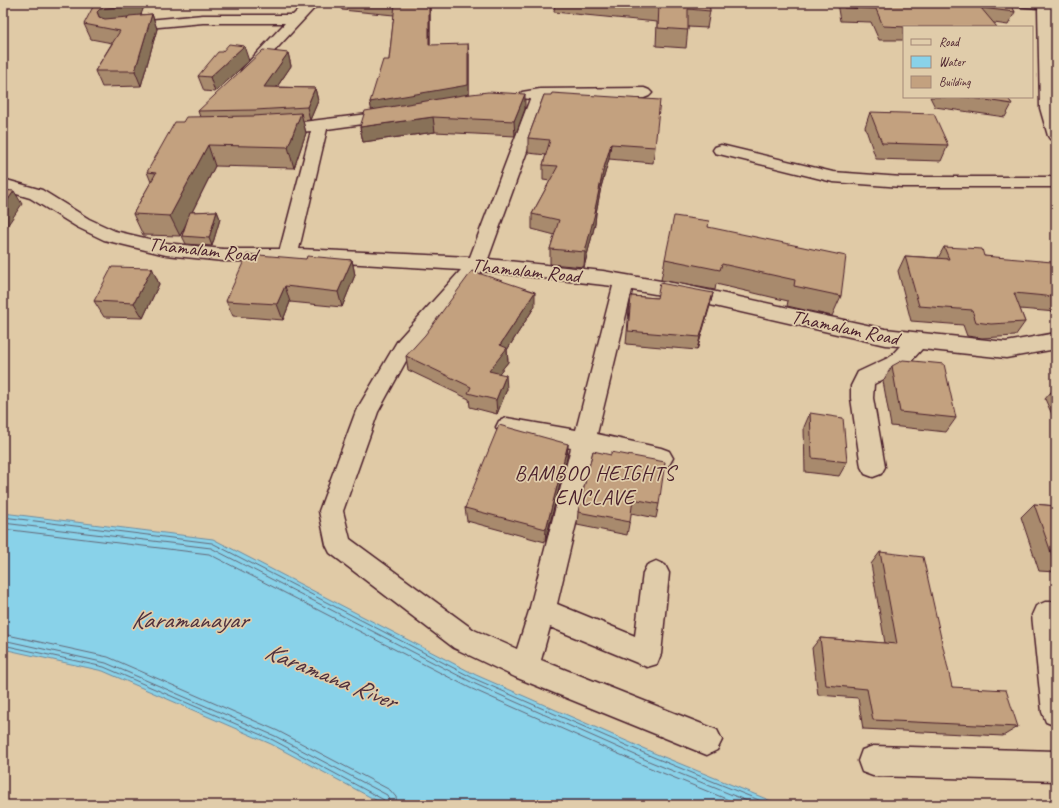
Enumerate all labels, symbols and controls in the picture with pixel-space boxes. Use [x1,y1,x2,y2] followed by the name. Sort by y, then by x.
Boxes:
[903,26,1033,98] legend
[939,34,961,50] text: Road
[939,54,967,70] text: Water
[939,74,971,90] text: Building
[147,231,262,268] street label: Thamalam Road
[470,252,585,289] street label: Thamalam Road
[789,304,904,352] street label: Thamalam Road
[515,460,678,510] district label: BAMBOO HEIGHTS ENCLAVE
[131,604,251,636] water label: Karamanayar
[260,635,405,718] water label: Karamana River

